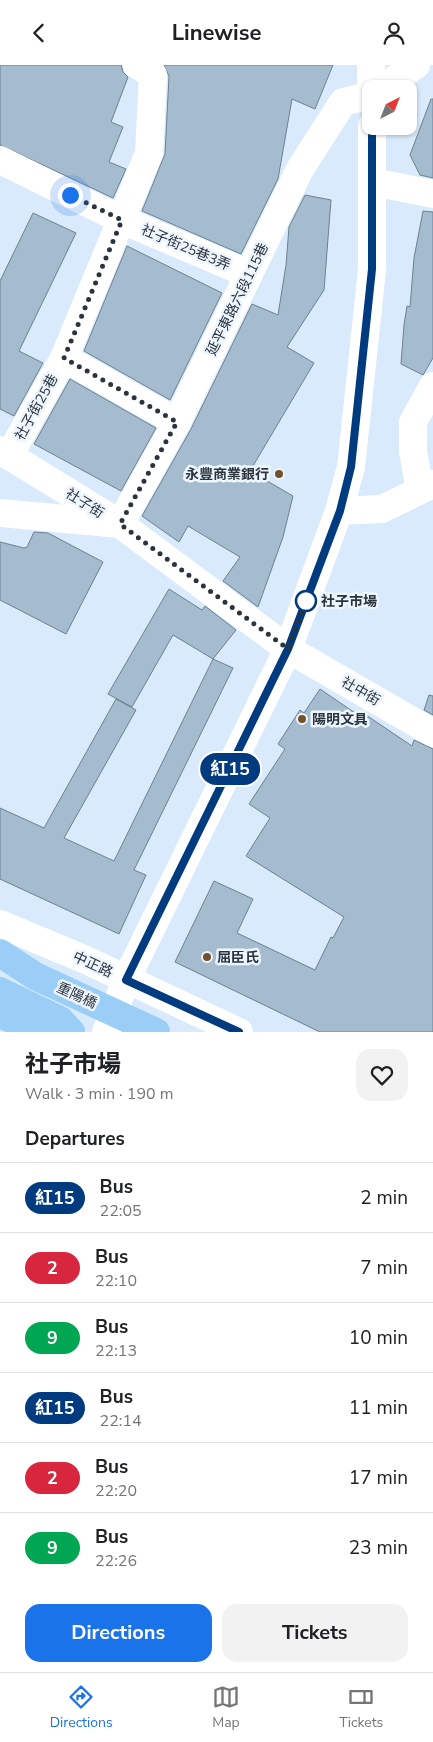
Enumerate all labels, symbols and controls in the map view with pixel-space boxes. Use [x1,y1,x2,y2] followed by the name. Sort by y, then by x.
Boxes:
[172,18,261,48] text: Linewise
[25,19,53,47] icon: back
[380,19,408,47] icon: person
[362,80,418,135] north arrow
[362,80,417,135] map controls
[58,183,83,208] your location
[138,220,233,275] street label: 社子街25巷3弄
[202,240,273,359] street label: 延平東路六段115巷
[10,371,62,444] street label: 社子街25巷
[185,465,269,484] place label: 永豐商業銀行
[273,468,285,480] marker: 永豐商業銀行
[62,484,108,523] street label: 社子街
[295,590,317,612] marker: 社子市場
[321,592,377,611] place label: 社子市場
[338,673,384,710] street label: 社中街
[312,710,368,729] place label: 陽明文具
[296,713,308,725] marker: 陽明文具
[201,753,259,785] line badge: 紅15
[210,757,250,781] text: 紅15
[70,947,116,982] street label: 中正路
[217,948,259,967] place label: 屈臣氏
[201,951,213,963] marker: 屈臣氏
[54,978,100,1013] street label: 重陽橋
[25,1048,121,1080] text: 社子市場
[356,1049,408,1101] button: heart
[25,1083,173,1105] text: Walk · 3 min · 190 m
[25,1126,125,1152] text: Departures
[100,1174,133,1200] text: Bus
[360,1185,408,1211] text: 2 min
[35,1186,75,1210] text: 紅15
[100,1200,142,1222] text: 22:05
[95,1244,128,1270] text: Bus
[360,1255,408,1281] text: 7 min
[47,1256,58,1280] text: 2
[95,1270,137,1292] text: 22:10
[95,1314,128,1340] text: Bus
[349,1325,408,1351] text: 10 min
[47,1326,58,1350] text: 9
[95,1340,137,1362] text: 22:13
[100,1384,133,1410] text: Bus
[349,1395,408,1421] text: 11 min
[35,1396,75,1420] text: 紅15
[100,1410,142,1432] text: 22:14
[95,1454,128,1480] text: Bus
[349,1465,408,1491] text: 17 min
[47,1466,58,1490] text: 2
[95,1480,137,1502] text: 22:20
[95,1524,128,1550] text: Bus
[349,1535,408,1561] text: 23 min
[47,1536,58,1560] text: 9
[95,1550,137,1572] text: 22:26
[25,1604,212,1662] button: Directions
[222,1604,408,1662] button: Tickets
[50,1683,113,1732] tab: Directions
[212,1683,240,1732] tab: Map
[339,1683,383,1732] tab: Tickets

